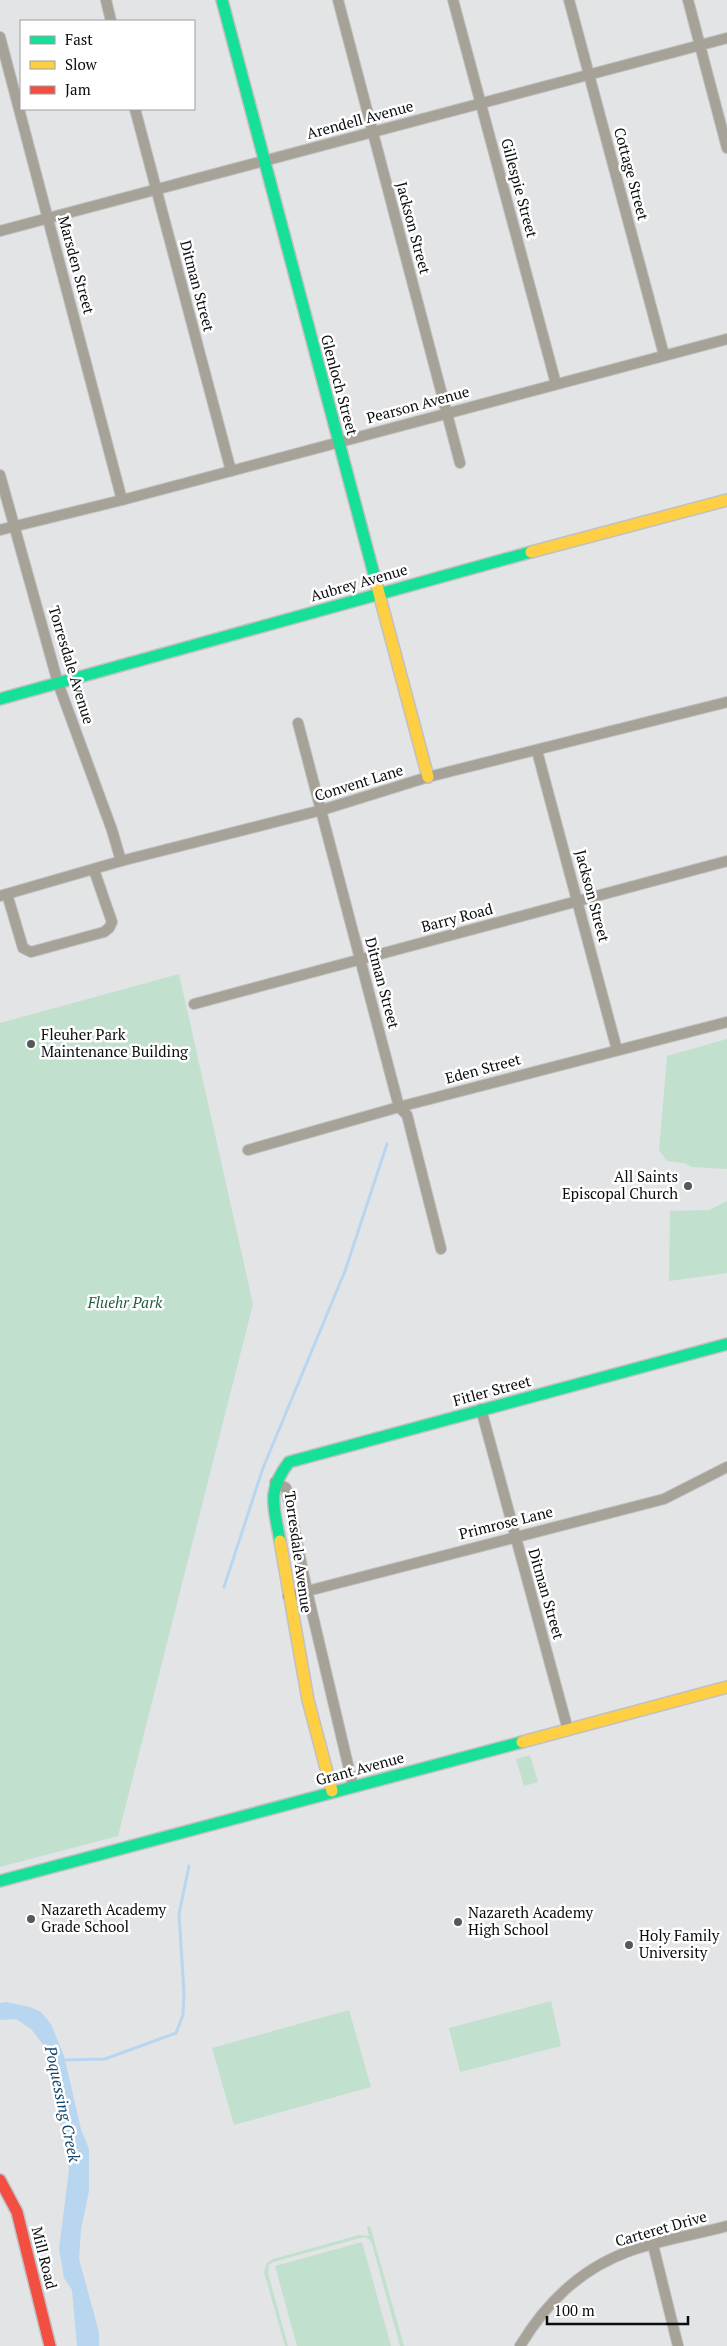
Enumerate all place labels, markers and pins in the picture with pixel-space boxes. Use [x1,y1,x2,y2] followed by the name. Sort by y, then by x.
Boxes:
[41,1024,189,1061] place label: Fleuher Park Maintenance Building
[25,1038,37,1050] marker: Fleuher Park Maintenance Building
[562,1166,678,1203] place label: All Saints Episcopal Church
[682,1180,694,1192] marker: All Saints Episcopal Church
[41,1899,167,1936] place label: Nazareth Academy Grade School
[468,1902,594,1939] place label: Nazareth Academy High School
[25,1913,37,1925] marker: Nazareth Academy Grade School
[452,1916,464,1928] marker: Nazareth Academy High School
[639,1925,720,1962] place label: Holy Family University
[623,1939,635,1951] marker: Holy Family University

